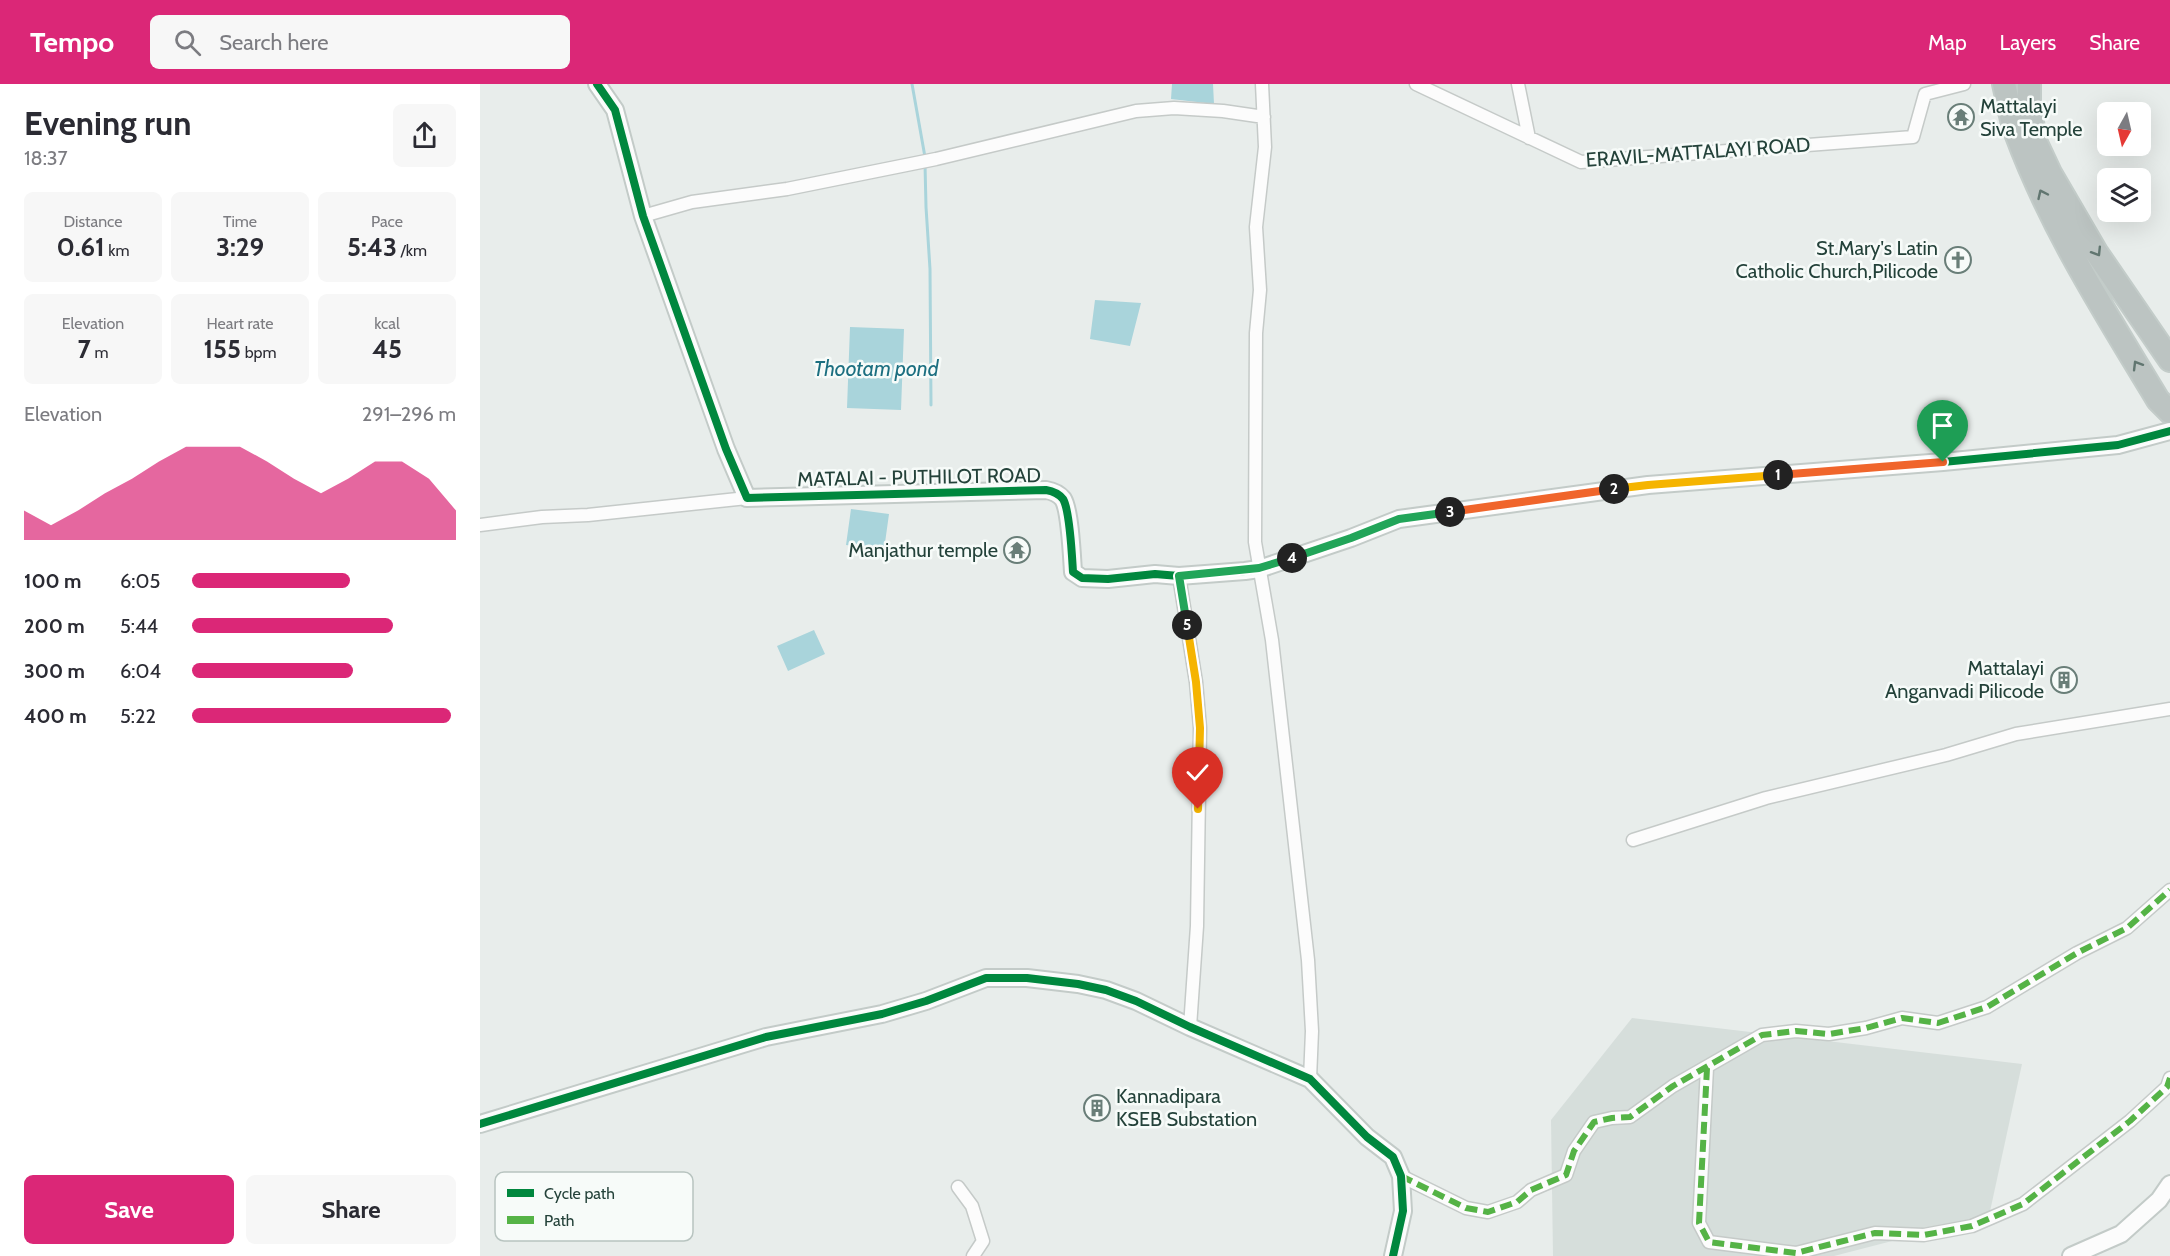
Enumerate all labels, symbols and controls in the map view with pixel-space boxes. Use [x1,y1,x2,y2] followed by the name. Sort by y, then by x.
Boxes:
[150,15,570,69] search box
[30,25,114,59] text: Tempo
[171,26,204,59] icon: search
[219,29,329,56] text: Search here
[1928,30,1967,55] text: Map
[2000,30,2056,55] text: Layers
[2089,30,2140,55] text: Share
[1980,94,2082,141] place label: Mattalayi Siva Temple
[1946,102,1976,132] temple icon: Mattalayi Siva Temple
[2097,102,2151,156] north arrow
[2097,102,2151,222] map controls
[24,103,191,143] text: Evening run
[393,104,456,167] button: share
[1585,132,1811,172] street label: ERAVIL-MATTALAYI ROAD
[24,146,68,170] text: 18:37
[2097,168,2151,222] button: layers
[2038,190,2050,201] one-way arrow
[64,212,122,231] text: Distance
[223,212,257,231] text: Time
[371,212,403,231] text: Pace
[57,231,105,263] text: 0.61
[216,231,264,263] text: 3:29
[347,231,397,263] text: 5:43
[1735,236,1938,283] place label: St.Mary's Latin Catholic Church,Pilicode
[105,241,129,260] text: km
[397,241,427,260] text: /km
[1943,245,1973,275] church icon: St.Mary's Latin Catholic Church,Pilicode
[2089,246,2101,256] one-way arrow
[62,314,124,333] text: Elevation
[207,314,273,333] text: Heart rate
[374,314,400,333] text: kcal
[78,333,91,365] text: 7
[204,333,241,365] text: 155
[372,333,402,365] text: 45
[91,343,108,362] text: m
[241,343,276,362] text: bpm
[813,356,940,381] water label: Thootam pond
[2132,361,2144,371] one-way arrow
[1917,400,1968,462] pin
[24,402,102,426] text: Elevation
[362,402,456,426] text: 291–296 m
[1926,409,1959,442] icon: arrive
[1763,460,1793,490] pin: 1
[797,463,1041,491] street label: MATALAI - PUTHILOT ROAD
[1775,465,1781,484] text: 1
[1599,474,1629,504] pin: 2
[1610,479,1618,498] text: 2
[1435,497,1465,527] pin: 3
[1446,502,1454,521] text: 3
[1002,535,1032,565] temple icon: Manjathur temple
[848,538,998,562] place label: Manjathur temple
[1277,543,1307,573] pin: 4
[1287,548,1297,567] text: 4
[24,569,82,593] text: 100 m
[120,569,160,593] text: 6:05
[1172,610,1202,640] pin: 5
[24,614,85,638] text: 200 m
[120,614,158,638] text: 5:44
[1183,615,1191,634] text: 5
[1885,656,2044,703] place label: Mattalayi Anganvadi Pilicode
[24,659,85,683] text: 300 m
[120,659,161,683] text: 6:04
[2049,665,2079,695] building icon: Mattalayi Anganvadi Pilicode
[24,704,87,728] text: 400 m
[120,704,156,728] text: 5:22
[1172,747,1223,809] pin
[1181,756,1214,789] icon: check
[1116,1084,1257,1131] place label: Kannadipara KSEB Substation
[1082,1093,1112,1123] building icon: Kannadipara KSEB Substation
[495,1172,693,1241] legend
[24,1175,234,1244] button: Save
[246,1175,456,1244] button: Share
[544,1184,615,1203] text: Cycle path
[544,1211,575,1230] text: Path

